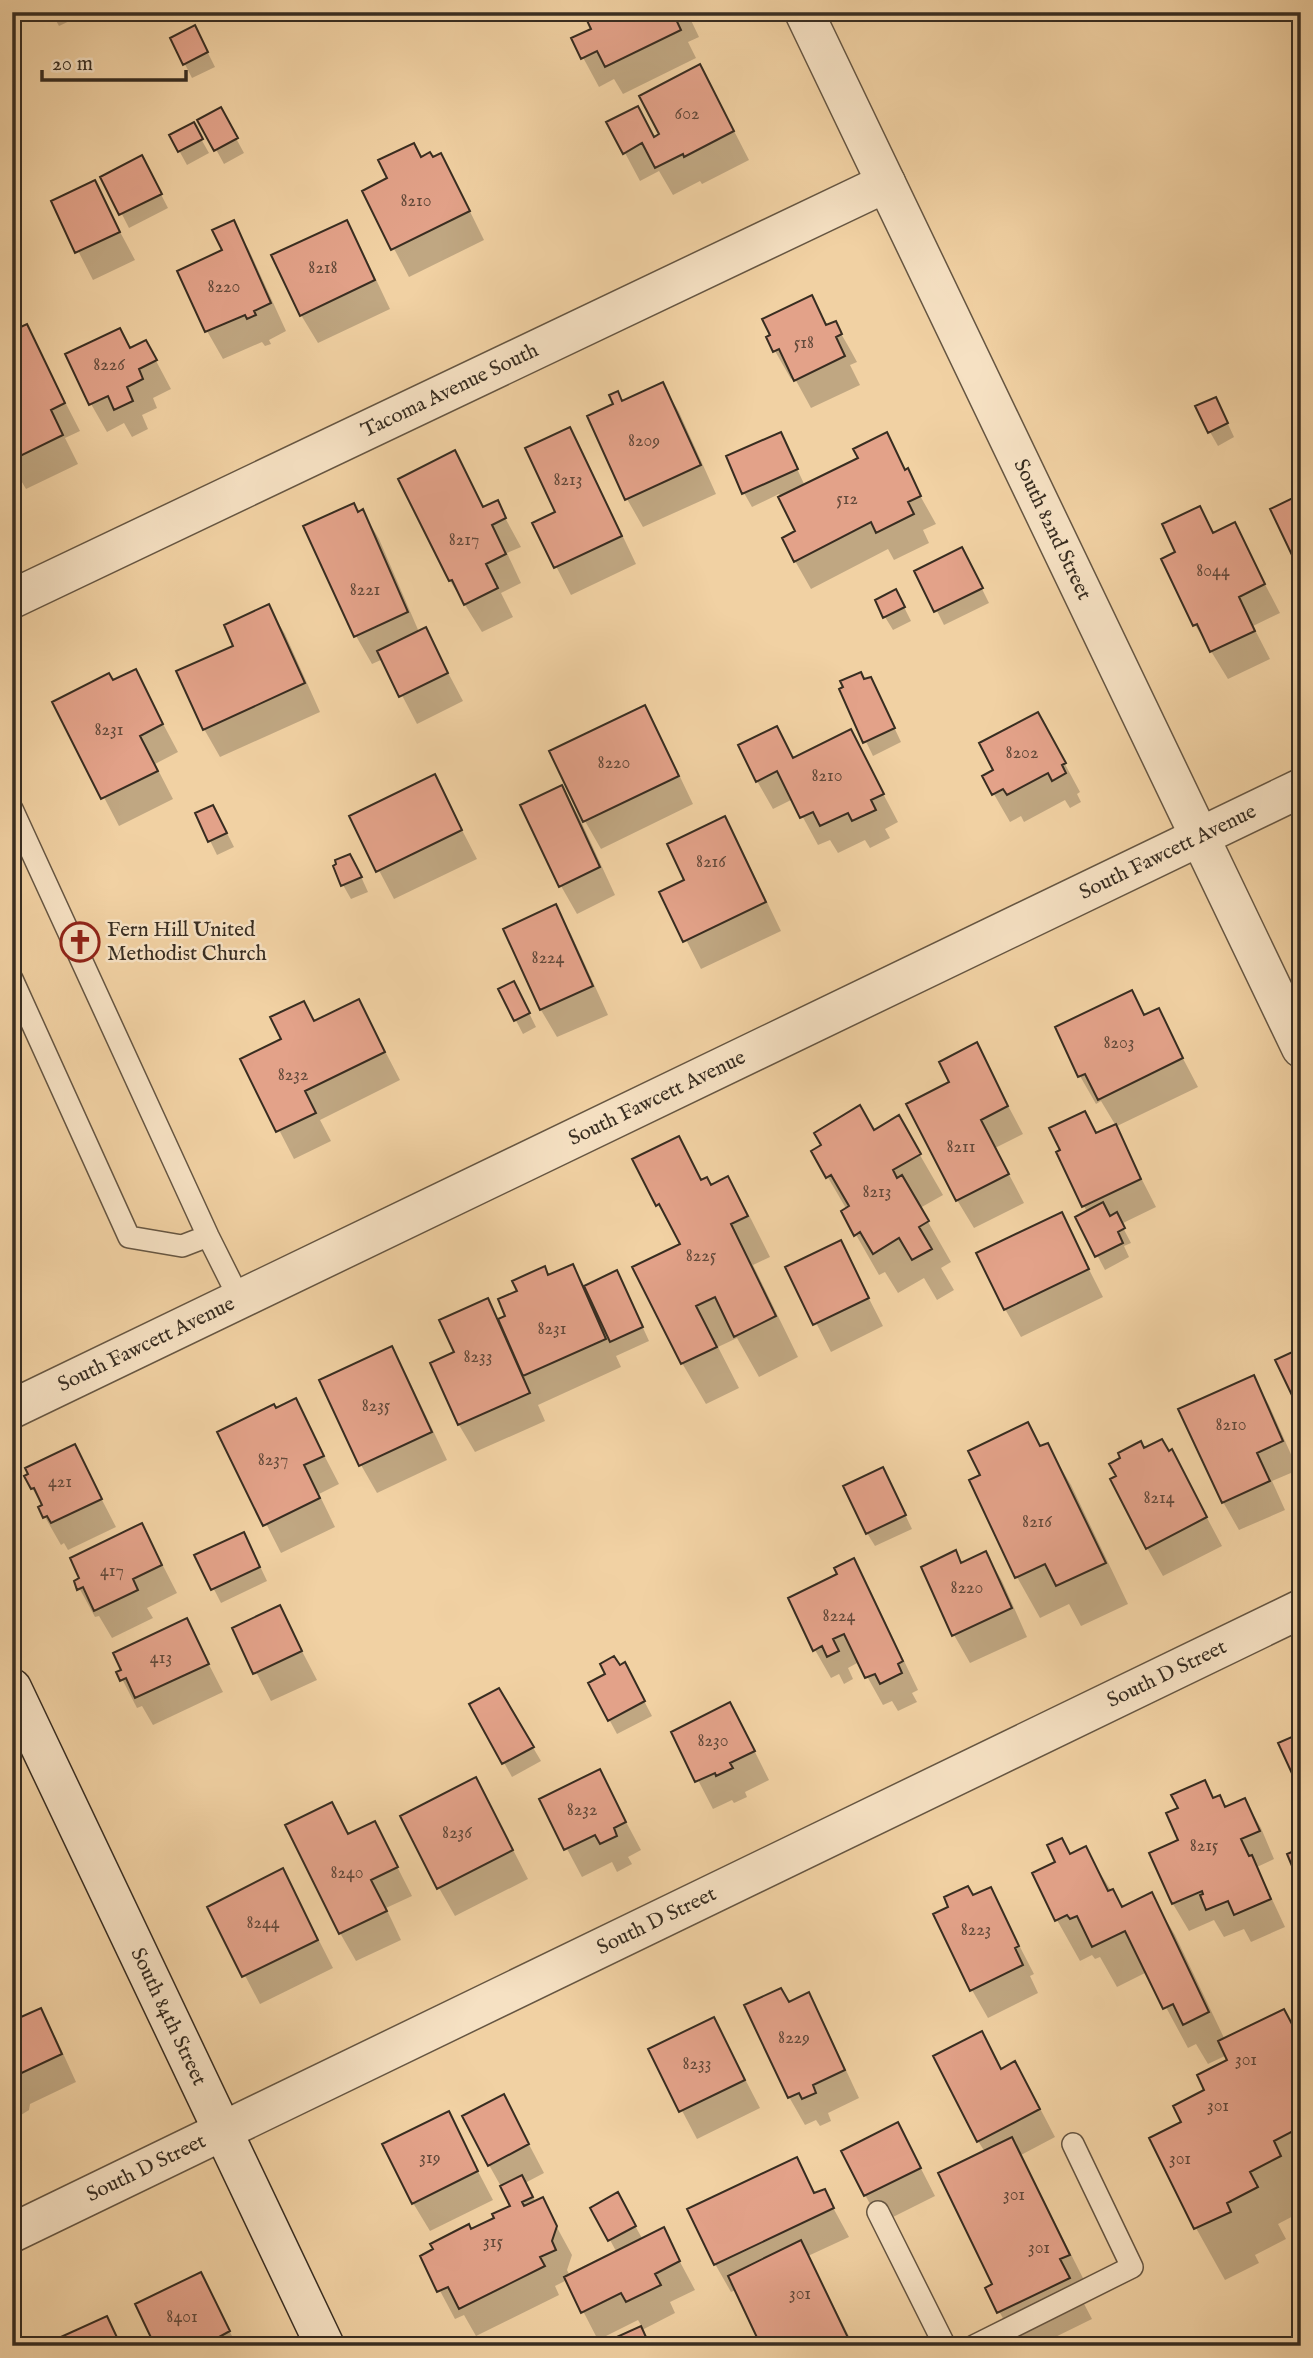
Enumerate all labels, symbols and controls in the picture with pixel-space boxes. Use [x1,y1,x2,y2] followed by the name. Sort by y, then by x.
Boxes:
[42,38,186,82] scale bar
[52,51,93,78] text: 20 m
[675,103,699,126] house number: 602
[401,190,431,213] house number: 8210
[308,257,338,280] house number: 8218
[208,276,240,299] house number: 8220
[794,332,814,355] house number: 518
[357,337,543,444] street label: Tacoma Avenue South
[93,354,125,377] house number: 8226
[628,430,660,453] house number: 8209
[1007,455,1098,604] street label: South 82nd Street
[554,469,582,492] house number: 8213
[836,488,858,511] house number: 512
[449,529,479,552] house number: 8217
[1196,560,1230,583] house number: 8044
[350,579,380,602] house number: 8221
[95,719,123,742] house number: 8231
[1006,742,1038,765] house number: 8202
[598,752,630,775] house number: 8220
[812,765,842,788] house number: 8210
[1075,798,1261,906] street label: South Fawcett Avenue
[696,851,726,874] house number: 8216
[107,917,267,968] place label: Fern Hill United Methodist Church
[59,921,101,963] church icon: Fern Hill United Methodist Church
[532,947,565,970] house number: 8224
[1103,1032,1135,1055] house number: 8203
[564,1044,750,1152] street label: South Fawcett Avenue
[278,1064,308,1087] house number: 8232
[947,1136,975,1159] house number: 8211
[863,1181,891,1204] house number: 8213
[686,1245,717,1268] house number: 8225
[53,1290,240,1398] street label: South Fawcett Avenue
[538,1318,566,1341] house number: 8231
[464,1346,492,1369] house number: 8233
[362,1395,391,1418] house number: 8235
[1216,1414,1246,1437] house number: 8210
[258,1449,288,1472] house number: 8237
[48,1471,72,1494] house number: 421
[1143,1487,1175,1510] house number: 8214
[1022,1511,1052,1534] house number: 8216
[100,1560,124,1583] house number: 417
[951,1577,983,1600] house number: 8220
[823,1605,856,1628] house number: 8224
[1103,1634,1231,1714] street label: South D Street
[150,1647,172,1670] house number: 413
[697,1730,729,1753] house number: 8230
[567,1799,597,1822] house number: 8232
[442,1822,472,1845] house number: 8236
[1190,1835,1219,1858] house number: 8215
[330,1862,364,1885] house number: 8240
[592,1881,721,1961] street label: South D Street
[246,1912,280,1935] house number: 8244
[961,1919,991,1942] house number: 8223
[124,1943,213,2090] street label: South 84th Street
[778,2027,810,2050] house number: 8229
[1235,2049,1257,2072] house number: 301
[683,2053,711,2076] house number: 8233
[1207,2095,1229,2118] house number: 301
[82,2128,210,2208] street label: South D Street
[419,2147,441,2170] house number: 319
[1169,2148,1191,2171] house number: 301
[1003,2184,1025,2207] house number: 301
[483,2231,503,2254] house number: 315
[1028,2237,1050,2260] house number: 301
[789,2283,811,2306] house number: 301
[166,2306,198,2329] house number: 8401

